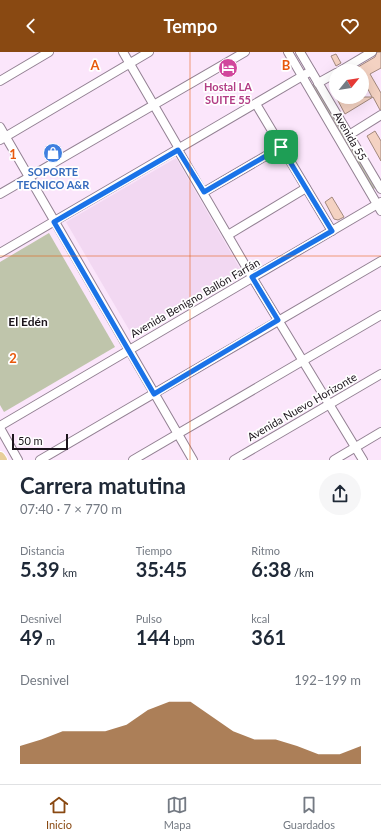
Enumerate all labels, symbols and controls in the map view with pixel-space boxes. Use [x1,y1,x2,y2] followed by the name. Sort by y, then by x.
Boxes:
[20,15,42,37] icon: back
[164,15,217,37] text: Tempo
[339,15,361,37] icon: heart
[89,57,100,73] text: A
[217,57,239,79] hotel icon: Hostal LA SUITE 55
[282,57,291,73] text: B
[329,64,369,104] north arrow
[329,64,369,104] map controls
[204,80,252,106] place label: Hostal LA SUITE 55
[331,109,370,163] street label: Avenida 55
[264,130,298,164] pin
[270,136,292,158] icon: arrive
[42,142,64,164] shop icon: SOPORTE TECNICO A&R
[9,146,17,162] text: 1
[17,165,90,191] place label: SOPORTE TECNICO A&R
[128,255,262,340] street label: Avenida Benigno Ballón Farfán
[8,314,48,329] district label: El Edén
[9,350,17,366] text: 2
[245,370,359,443] street label: Avenida Nuevo Horizonte
[12,432,68,451] scale bar
[18,434,43,447] text: 50 m
[20,472,186,499] text: Carrera matutina
[319,473,361,515] button: share
[20,501,122,517] text: 07:40 · 7 × 770 m
[20,544,65,557] text: Distancia
[136,544,172,557] text: Tiempo
[251,544,280,557] text: Ritmo
[20,557,60,581] text: 5.39
[136,557,187,581] text: 35:45
[251,557,291,581] text: 6:38
[60,566,77,579] text: km
[291,566,314,579] text: /km
[20,612,62,625] text: Desnivel
[136,612,162,625] text: Pulso
[251,612,270,625] text: kcal
[20,625,43,649] text: 49
[136,625,170,649] text: 144
[251,625,286,649] text: 361
[43,634,55,647] text: m
[170,634,195,647] text: bpm
[20,672,69,688] text: Desnivel
[294,672,361,688] text: 192–199 m
[46,794,72,831] tab: Inicio
[164,794,191,831] tab: Mapa
[283,794,335,831] tab: Guardados

